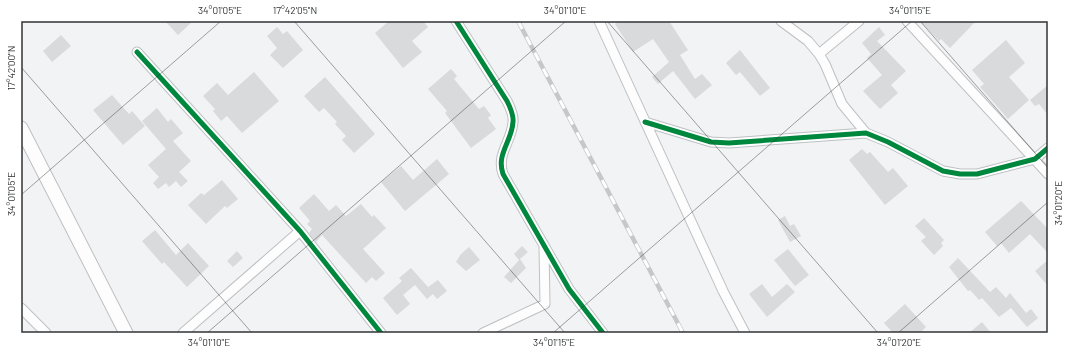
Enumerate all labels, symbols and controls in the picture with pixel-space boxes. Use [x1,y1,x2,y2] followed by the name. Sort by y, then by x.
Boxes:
[198,4,242,16] text: 34°01'05"E
[273,4,317,16] text: 17°42'05"N
[544,4,586,16] text: 34°01'10"E
[889,4,931,16] text: 34°01'15"E
[5,46,17,90] text: 17°42'00"N
[5,172,17,216] text: 34°01'05"E
[1052,181,1064,225] text: 34°01'20"E
[188,336,230,348] text: 34°01'10"E
[533,336,575,348] text: 34°01'15"E
[877,336,921,348] text: 34°01'20"E

